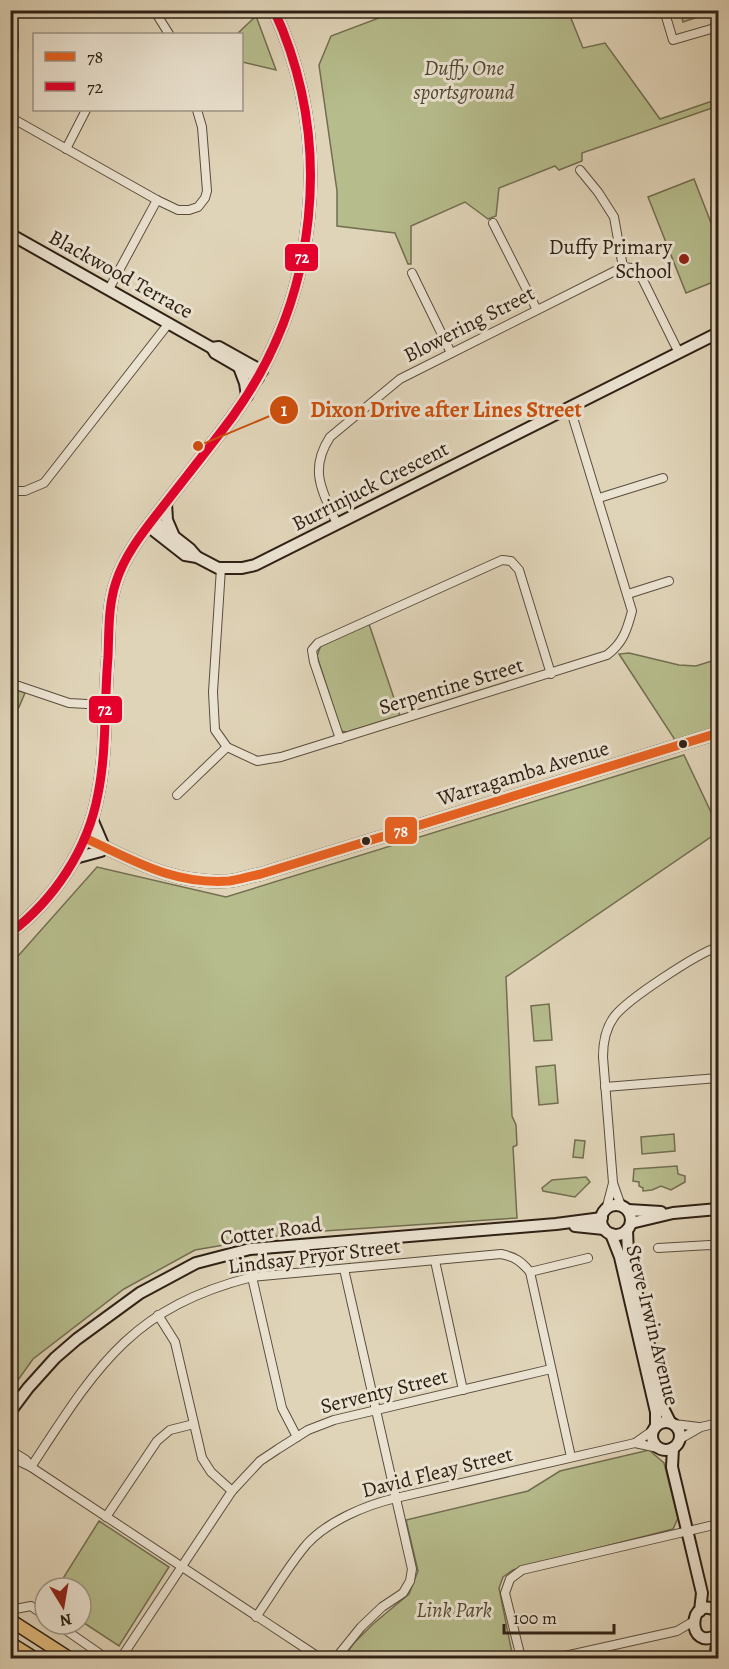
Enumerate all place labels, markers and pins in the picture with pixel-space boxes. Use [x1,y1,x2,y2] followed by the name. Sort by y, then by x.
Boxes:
[549,233,673,285] place label: Duffy Primary School
[677,252,691,266] marker: Duffy Primary School
[269,390,594,430] callout: Dixon Drive after Lines Street
[677,738,689,750] unlabelled marker
[360,835,372,847] unlabelled marker

